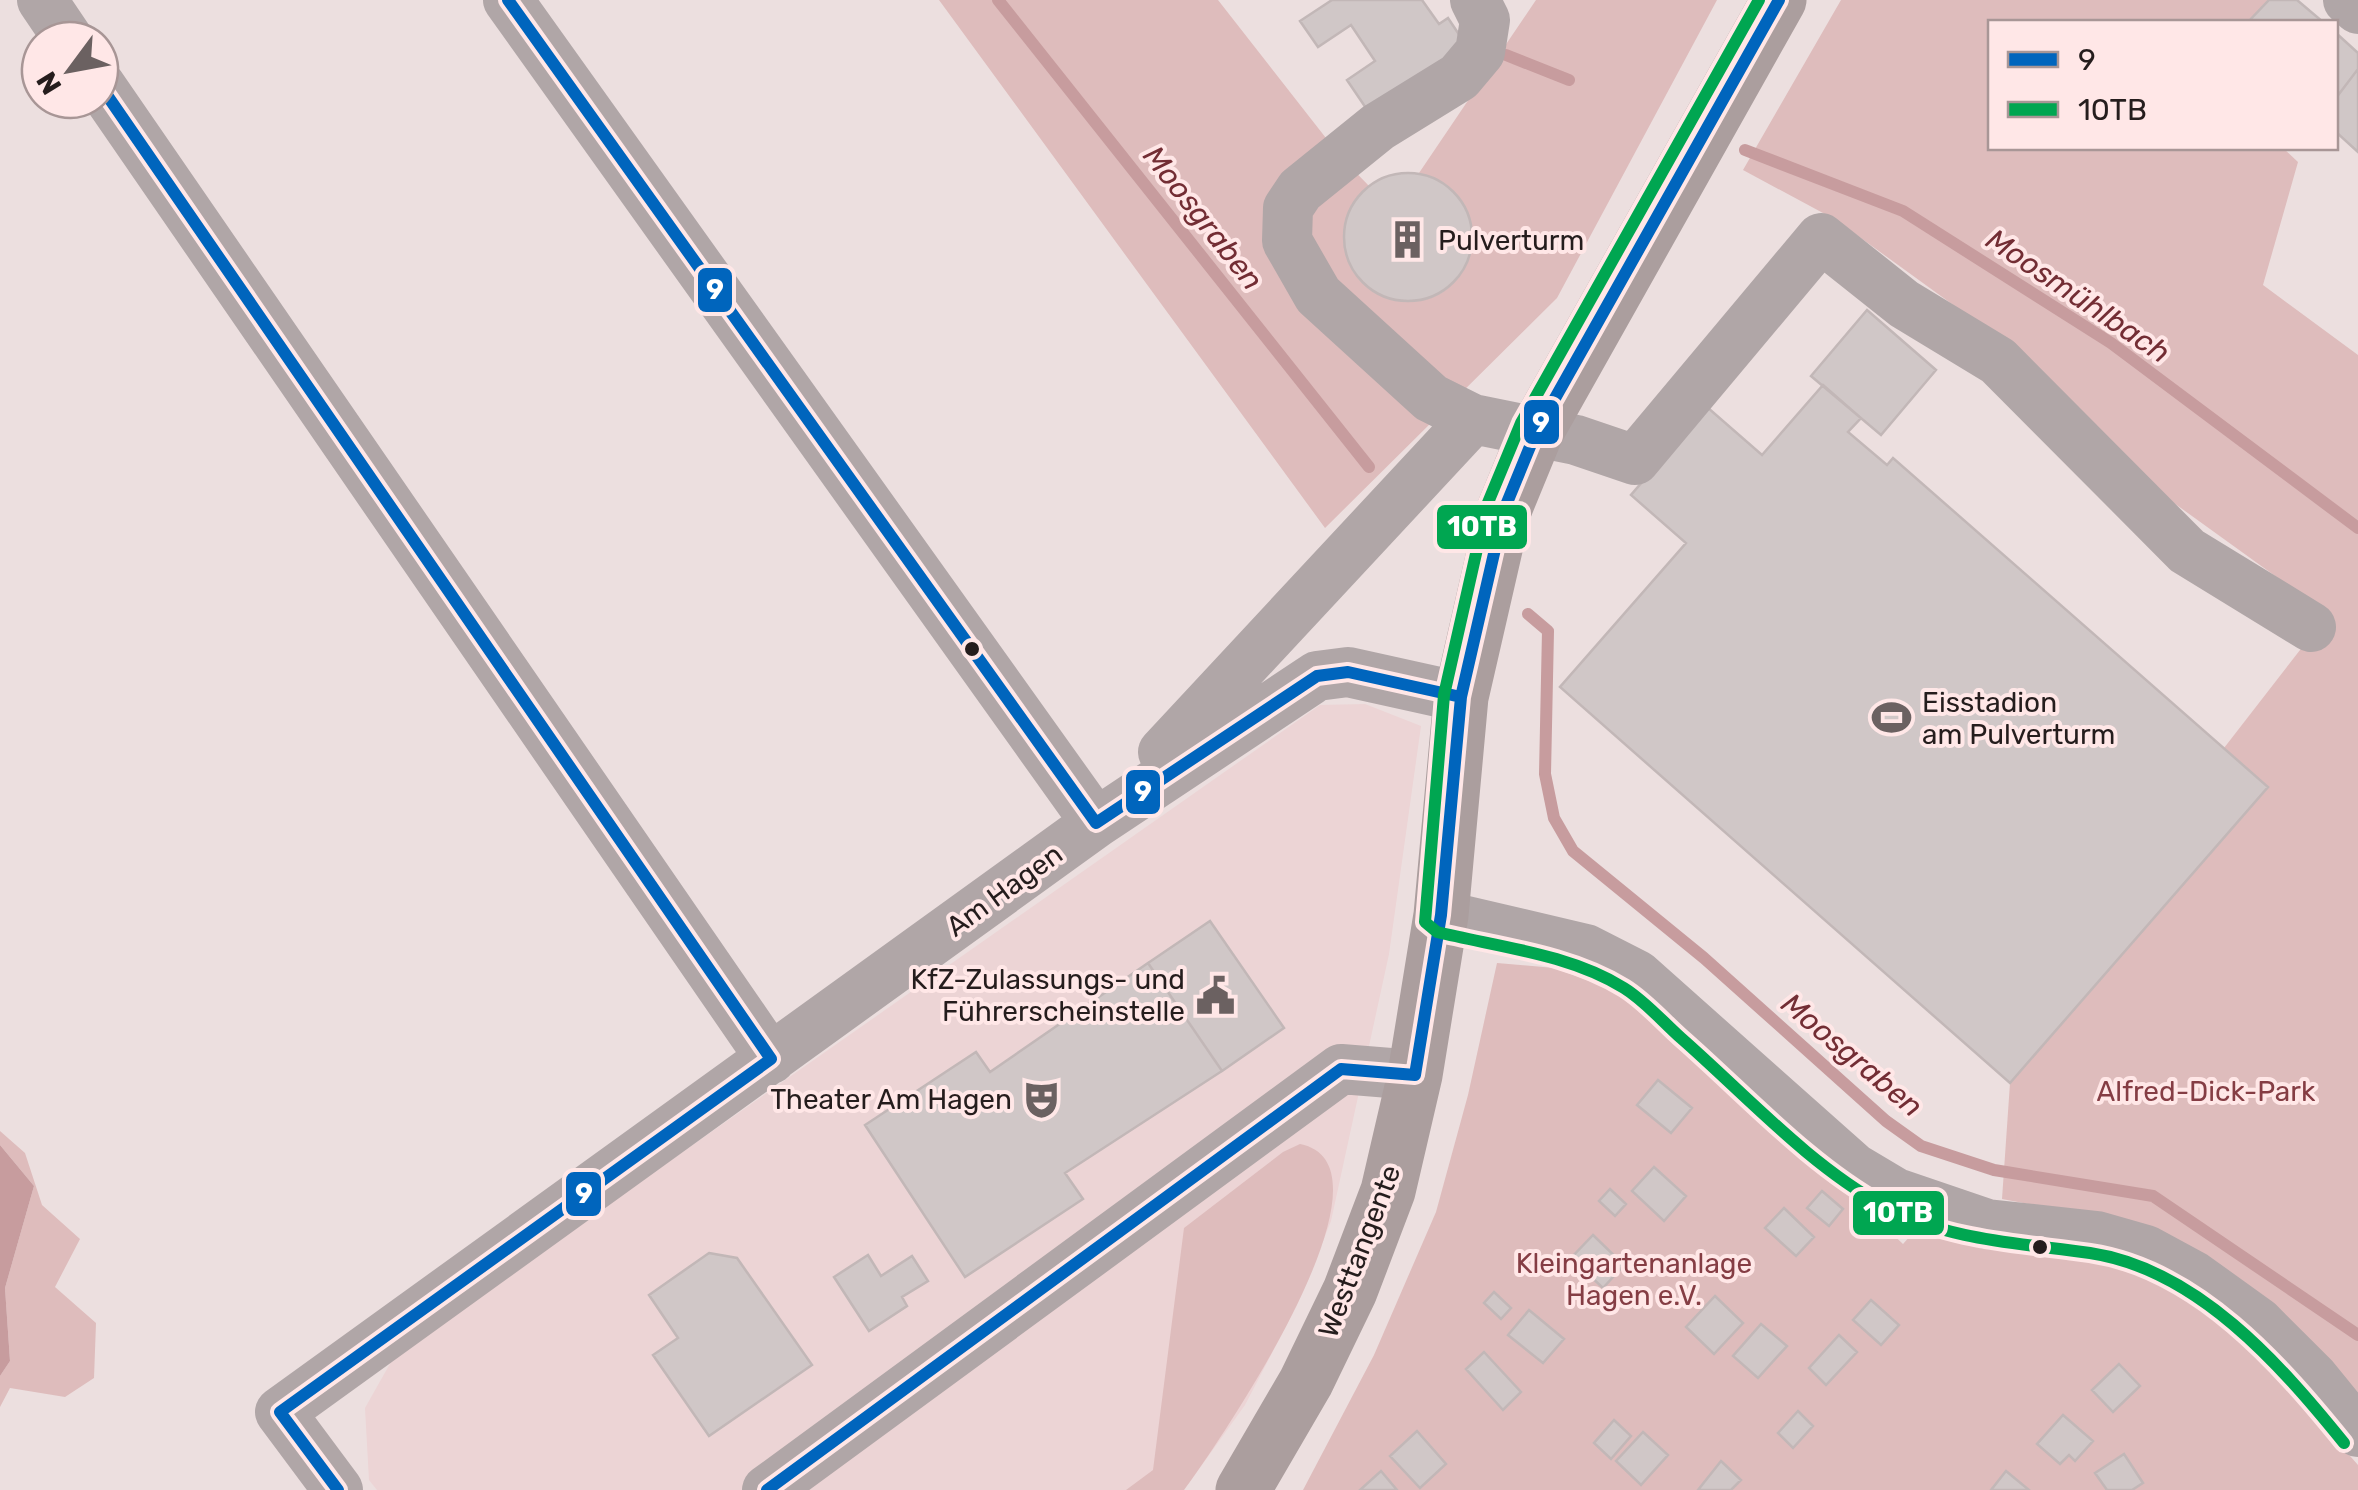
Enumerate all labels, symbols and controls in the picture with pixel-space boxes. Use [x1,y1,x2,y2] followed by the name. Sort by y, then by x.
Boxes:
[20,20,120,120] north arrow
[1988,20,2338,150] legend
[2078,42,2096,78] text: 9
[30,66,69,100] text: N
[2078,92,2147,128] text: 10TB
[1135,139,1271,297] water label: Moosgraben
[1387,219,1429,261] building icon: Pulverturm
[1979,221,2177,371] water label: Moosmühlbach
[1438,224,1584,257] place label: Pulverturm
[696,266,734,314] line badge: 9
[706,273,724,306] text: 9
[1522,398,1561,446] line badge: 9
[1532,406,1550,439] text: 9
[1435,503,1529,551] line badge: 10TB
[1447,510,1517,543] text: 10TB
[962,639,982,659] unlabelled marker
[1922,686,2116,751] place label: Eisstadion am Pulverturm
[1871,697,1913,739] sports icon: Eisstadion am Pulverturm
[1124,768,1162,816] line badge: 9
[1134,775,1152,808] text: 9
[940,837,1069,944] street label: Am Hagen
[911,963,1185,1028] place label: KfZ-Zulassungs- und Führerscheinstelle
[1194,974,1236,1016] public building icon: KfZ-Zulassungs- und Führerscheinstelle
[1774,986,1930,1124] water label: Moosgraben
[2097,1075,2316,1108] park label: Alfred-Dick-Park
[1021,1078,1063,1120] theatre icon: Theater Am Hagen
[770,1083,1012,1116] place label: Theater Am Hagen
[1311,1160,1407,1342] street label: Westtangente
[564,1170,603,1218] line badge: 9
[575,1177,593,1210] text: 9
[1851,1189,1946,1237] line badge: 10TB
[1863,1196,1933,1229] text: 10TB
[2030,1237,2050,1257] unlabelled marker
[1516,1247,1752,1312] park label: Kleingartenanlage Hagen e.V.

